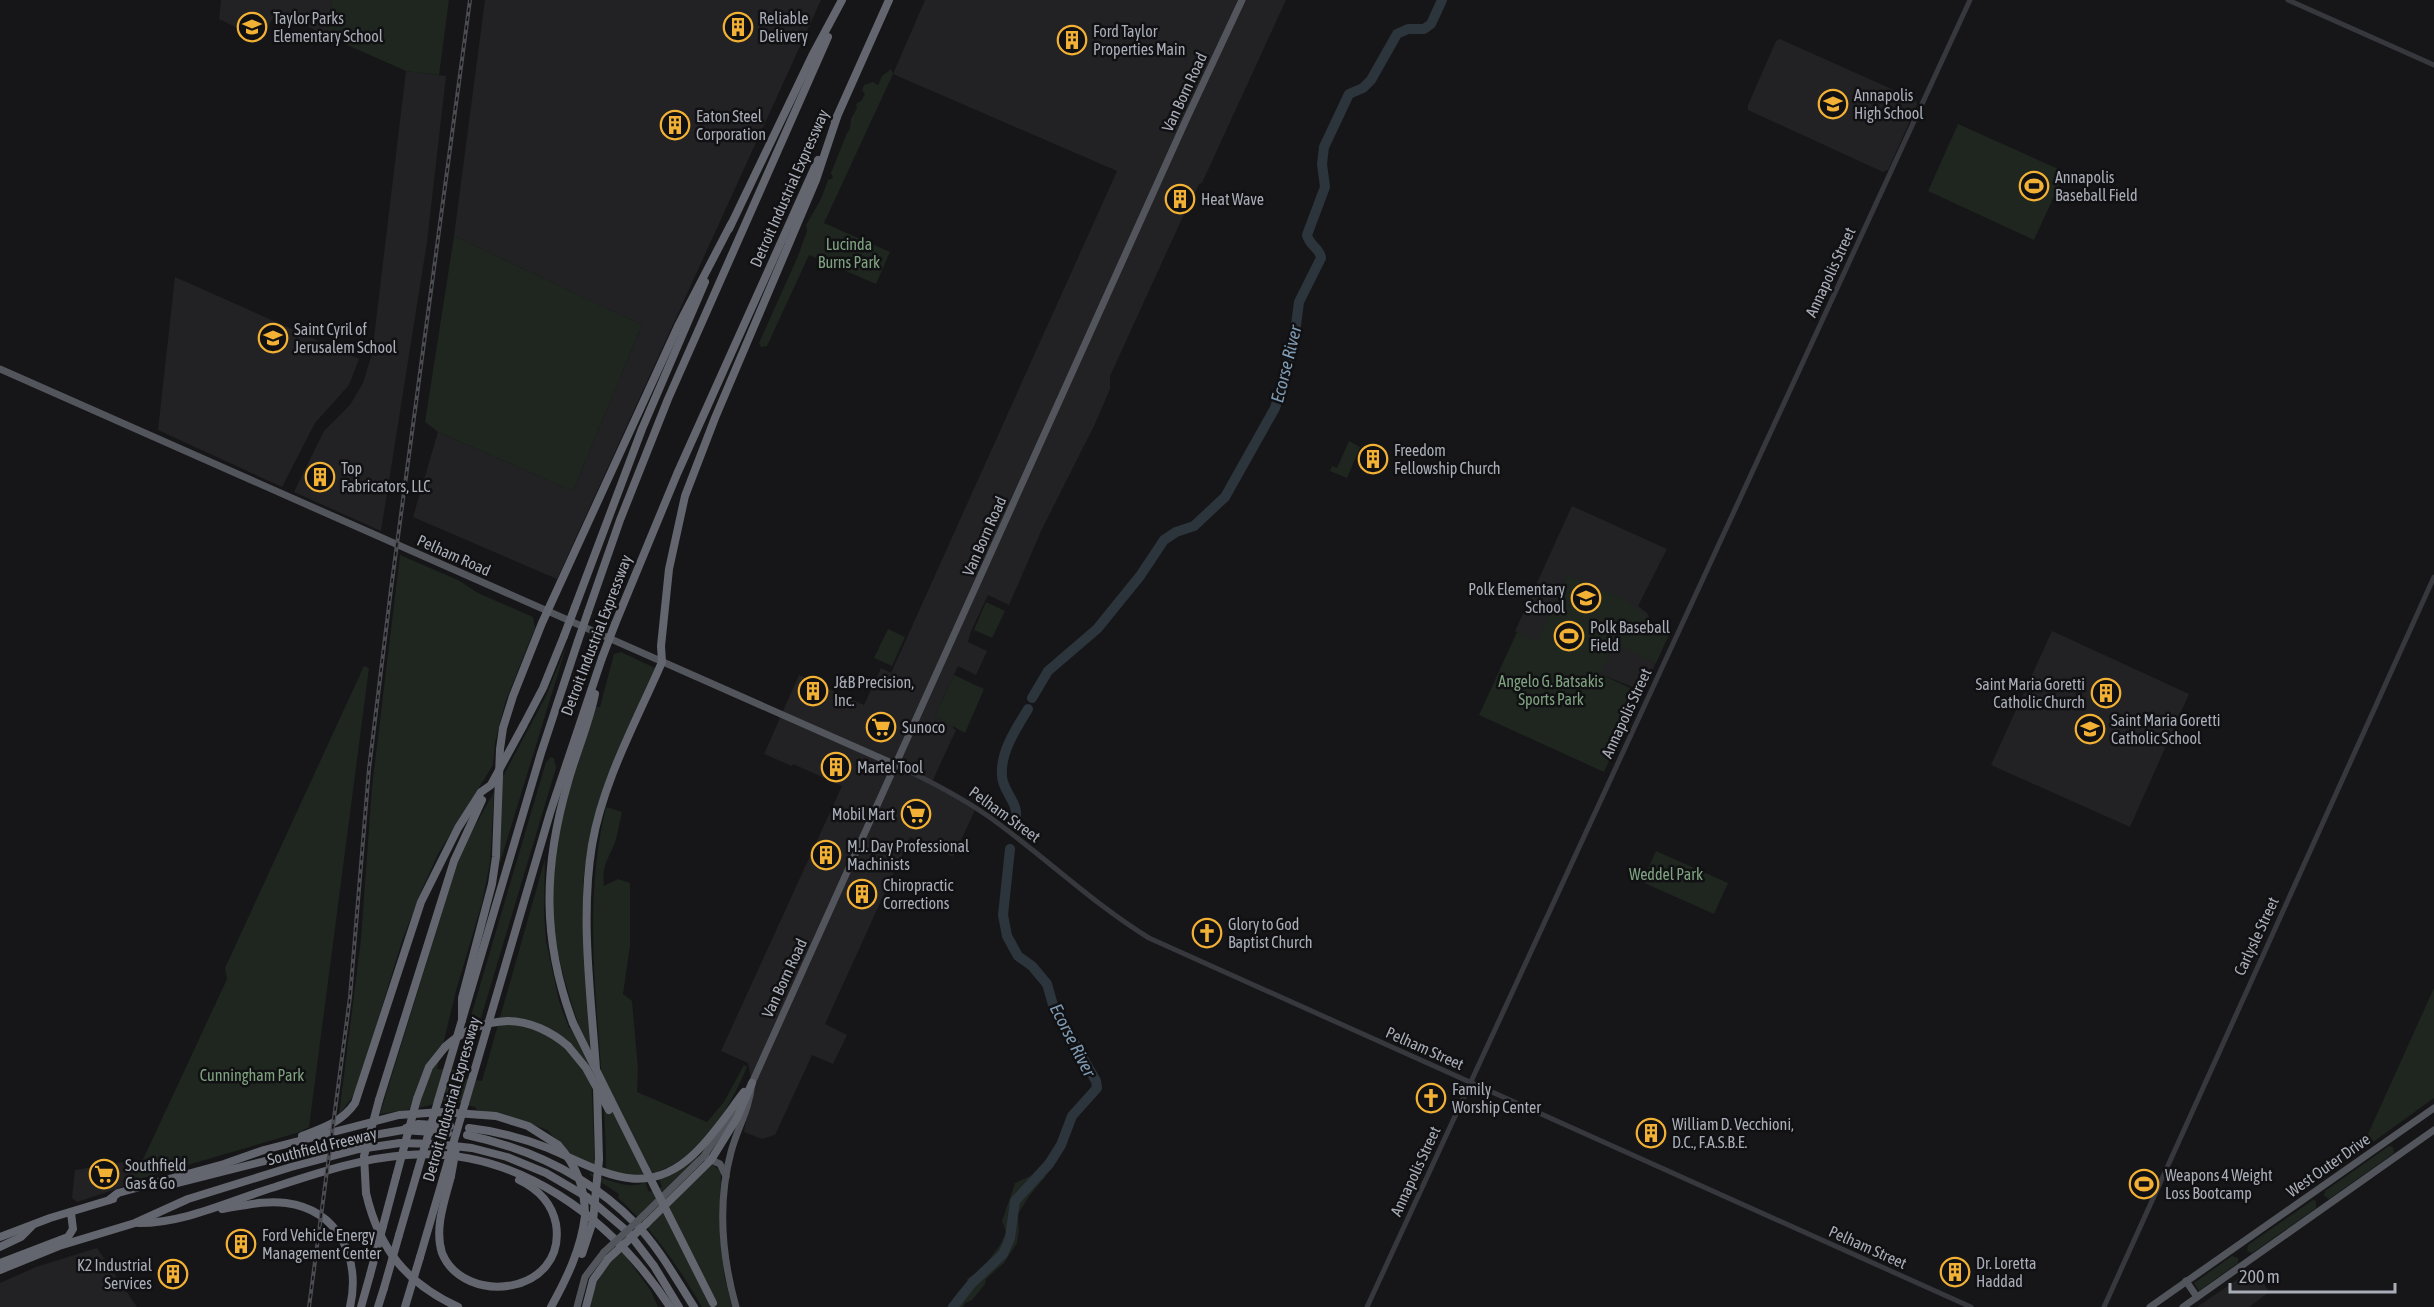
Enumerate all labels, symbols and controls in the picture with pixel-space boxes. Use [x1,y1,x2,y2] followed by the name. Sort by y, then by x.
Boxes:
[273,9,384,46] place label: Taylor Parks Elementary School
[759,9,809,46] place label: Reliable Delivery
[236,11,268,43] school or university icon: Taylor Parks Elementary School
[722,11,754,43] building icon: Reliable Delivery
[1093,22,1185,59] place label: Ford Taylor Properties Main
[1056,24,1088,56] building icon: Ford Taylor Properties Main
[1158,50,1210,134] street label: Van Born Road
[1854,86,1924,123] place label: Annapolis High School
[1817,88,1849,120] school or university icon: Annapolis High School
[746,106,833,270] street label: Detroit Industrial Expressway
[696,107,766,144] place label: Eaton Steel Corporation
[659,109,691,141] building icon: Eaton Steel Corporation
[2055,168,2138,204] place label: Annapolis Baseball Field
[2018,170,2050,202] sports icon: Annapolis Baseball Field
[1164,183,1196,215] building icon: Heat Wave
[1201,190,1264,208] place label: Heat Wave
[1801,224,1860,320] street label: Annapolis Street
[818,235,880,271] park label: Lucinda Burns Park
[294,320,397,356] place label: Saint Cyril of Jerusalem School
[257,322,289,354] school or university icon: Saint Cyril of Jerusalem School
[1266,322,1306,405] water label: Ecorse River
[1394,441,1501,478] place label: Freedom Fellowship Church
[1357,443,1389,475] building icon: Freedom Fellowship Church
[341,459,431,495] place label: Top Fabricators, LLC
[304,461,336,493] building icon: Top Fabricators, LLC
[958,493,1010,579] street label: Van Born Road
[414,531,494,579] street label: Pelham Road
[557,552,636,718] street label: Detroit Industrial Expressway
[1468,580,1566,616] place label: Polk Elementary School
[1570,582,1602,614] school or university icon: Polk Elementary School
[1590,618,1671,654] place label: Polk Baseball Field
[1553,620,1585,652] sports icon: Polk Baseball Field
[1597,665,1656,761] street label: Annapolis Street
[1498,672,1604,709] park label: Angelo G. Batsakis Sports Park
[834,673,914,709] place label: J&B Precision, Inc.
[797,675,829,707] building icon: J&B Precision, Inc.
[1976,675,2085,711] place label: Saint Maria Goretti Catholic Church
[2090,677,2122,709] building icon: Saint Maria Goretti Catholic Church
[865,711,897,743] supermarket icon: Sunoco
[2111,711,2220,747] place label: Saint Maria Goretti Catholic School
[2074,713,2106,745] school or university icon: Saint Maria Goretti Catholic School
[902,718,945,736] place label: Sunoco
[820,751,852,783] building icon: Martel Tool
[857,758,924,776] place label: Martel Tool
[966,782,1044,846] street label: Pelham Street
[900,798,932,830] supermarket icon: Mobil Mart
[832,805,895,823] place label: Mobil Mart
[847,837,970,873] place label: M.J. Day Professional Machinists
[810,839,842,871] building icon: M.J. Day Professional Machinists
[1629,865,1703,883] park label: Weddel Park
[883,876,954,912] place label: Chiropractic Corrections
[846,878,878,910] building icon: Chiropractic Corrections
[2230,894,2283,978] street label: Carlysle Street
[1228,915,1312,952] place label: Glory to God Baptist Church
[1191,917,1223,949] church icon: Glory to God Baptist Church
[758,936,810,1020] street label: Van Born Road
[1046,1000,1101,1081] water label: Ecorse River
[419,1014,484,1184] street label: Detroit Industrial Expressway
[1383,1023,1467,1073] street label: Pelham Street
[200,1066,304,1085] park label: Cunningham Park
[1452,1080,1541,1117] place label: Family Worship Center
[1415,1082,1447,1114] church icon: Family Worship Center
[1672,1115,1794,1151] place label: William D. Vecchioni, D.C., F.A.S.B.E.
[1635,1117,1667,1149] building icon: William D. Vecchioni, D.C., F.A.S.B.E.
[1386,1123,1445,1219] street label: Annapolis Street
[265,1124,379,1169] street label: Southfield Freeway
[2283,1130,2373,1200] street label: West Outer Drive
[125,1156,186,1192] place label: Southfield Gas & Go
[88,1158,120,1190] supermarket icon: Southfield Gas & Go
[2165,1166,2273,1203] place label: Weapons 4 Weight Loss Bootcamp
[2128,1168,2160,1200] sports icon: Weapons 4 Weight Loss Bootcamp
[1826,1222,1910,1272] street label: Pelham Street
[262,1226,381,1263] place label: Ford Vehicle Energy Management Center
[225,1228,257,1260] building icon: Ford Vehicle Energy Management Center
[1976,1254,2036,1290] place label: Dr. Loretta Haddad
[77,1256,153,1292] place label: K2 Industrial Services
[1939,1256,1971,1288] building icon: Dr. Loretta Haddad
[2230,1256,2395,1294] scale bar
[157,1258,189,1290] building icon: K2 Industrial Services
[2239,1266,2280,1287] text: 200 m

